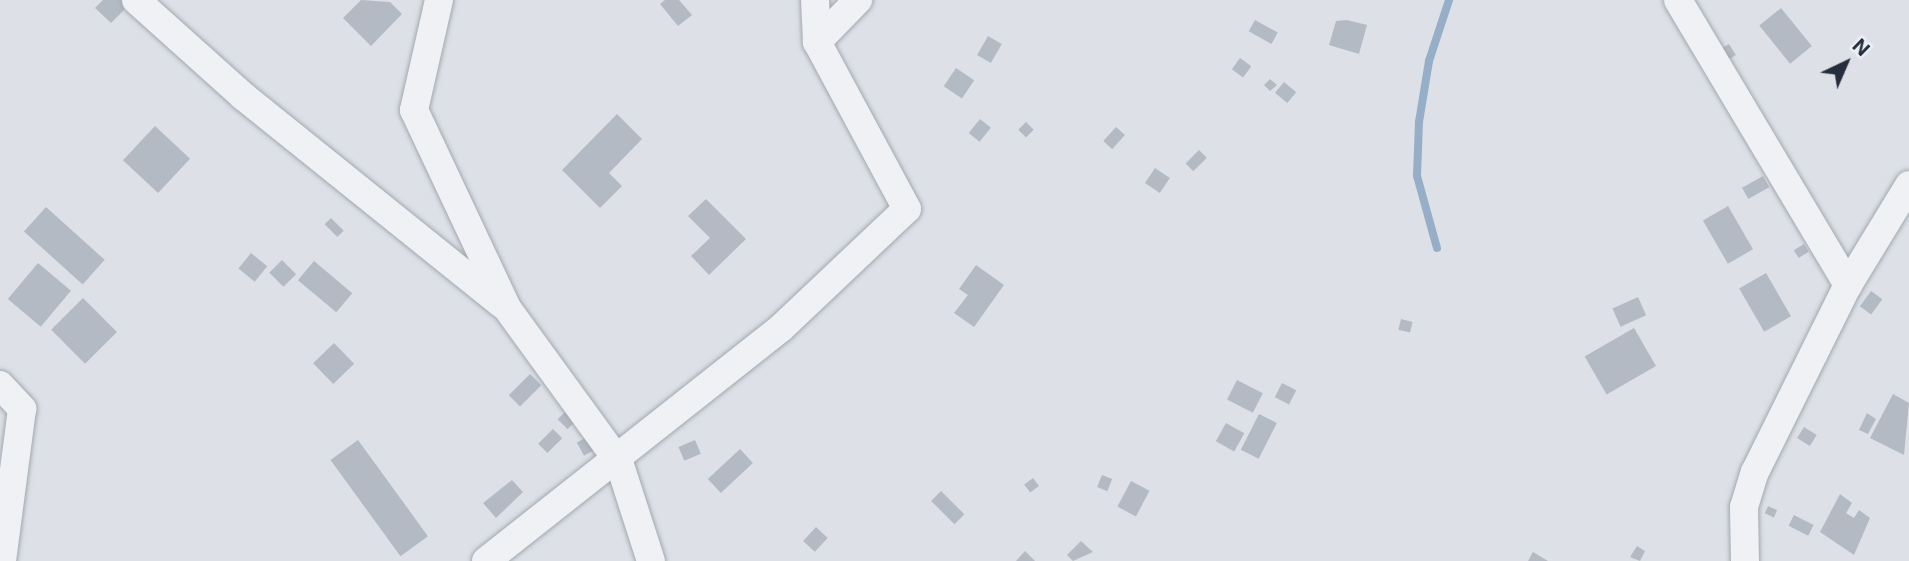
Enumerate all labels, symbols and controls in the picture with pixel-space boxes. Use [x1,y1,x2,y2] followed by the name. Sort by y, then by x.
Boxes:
[1811,28,1881,98] north arrow
[1848,34,1874,61] text: N

